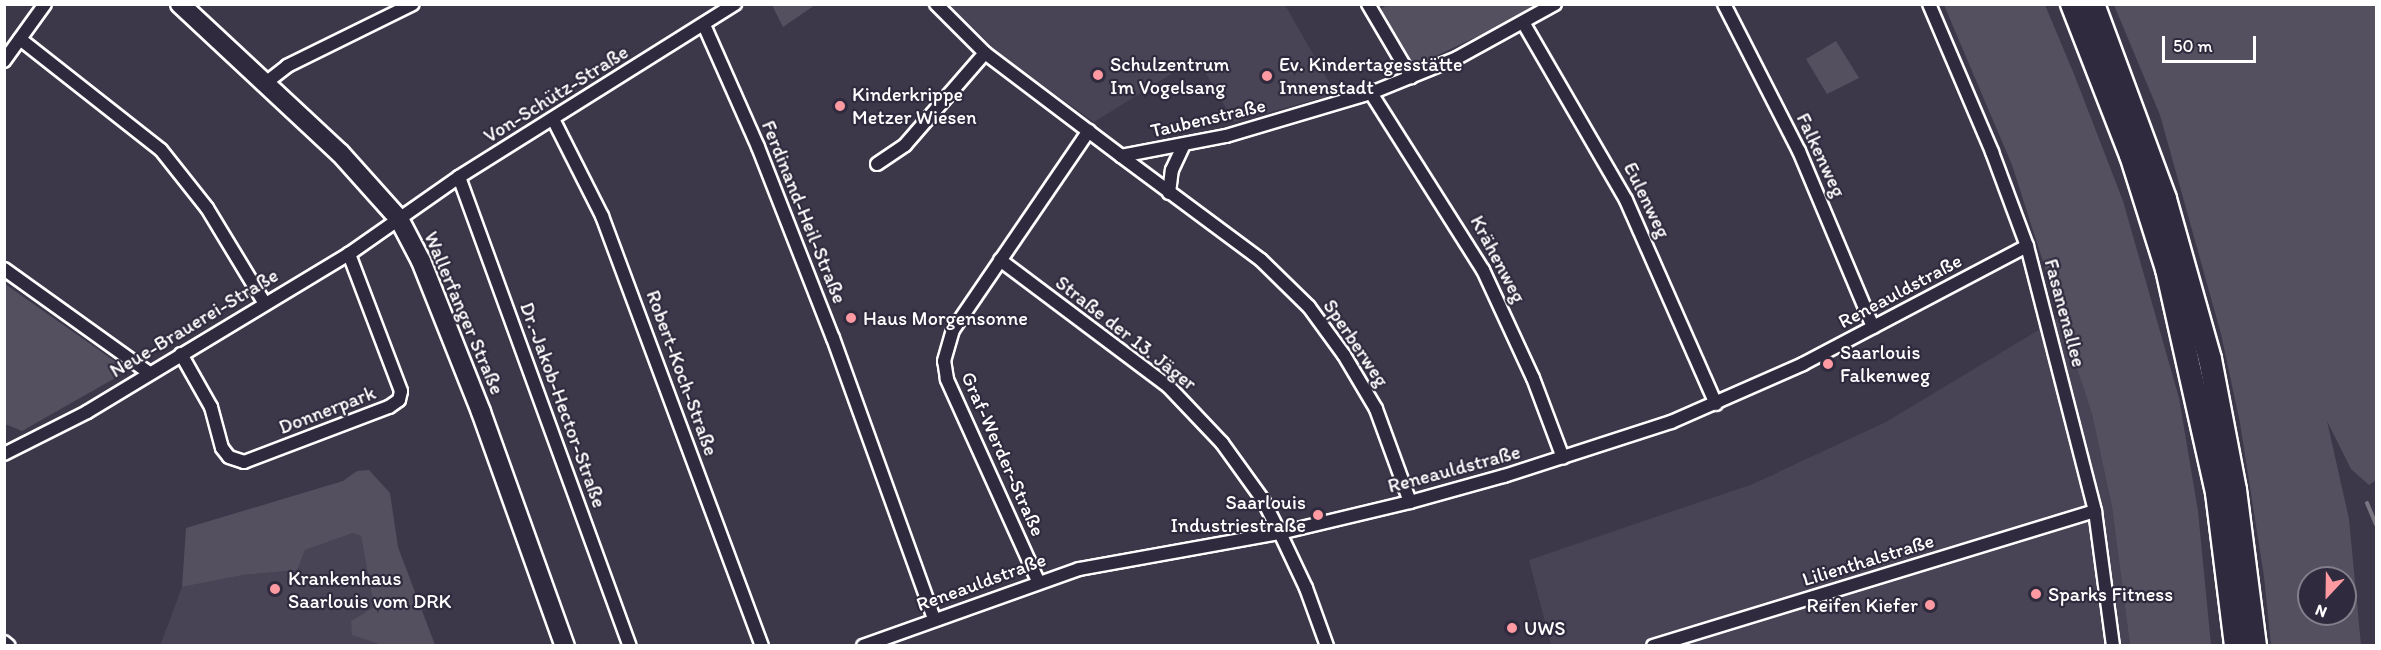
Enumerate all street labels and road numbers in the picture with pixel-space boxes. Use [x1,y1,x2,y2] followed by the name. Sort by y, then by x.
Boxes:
[479,40,633,148] street label: Von-Schütz-Straße
[1148,93,1268,143] street label: Taubenstraße
[1791,109,1851,201] street label: Falkenweg
[756,117,852,307] street label: Ferdinand-Heil-Straße
[1618,158,1676,242] street label: Eulenweg
[1465,211,1531,307] street label: Krähenweg
[419,228,509,398] street label: Wallerfanger Straße
[1834,248,1966,334] street label: Reneauldstraße
[2039,256,2091,370] street label: Fasanenallee
[105,263,283,383] street label: Neue-Brauerei-Straße
[1051,271,1201,395] street label: Straße der 13. Jäger
[641,287,723,459] street label: Robert-Koch-Straße
[1318,295,1394,391] street label: Sperberweg
[515,299,611,511] street label: Dr.-Jakob-Hector-Straße
[956,368,1050,540] street label: Graf-Werder-Straße
[275,381,379,439] street label: Donnerpark
[1385,440,1523,498] street label: Reneauldstraße
[1799,529,1937,591] street label: Lilienthalstraße
[913,547,1049,617] street label: Reneauldstraße

